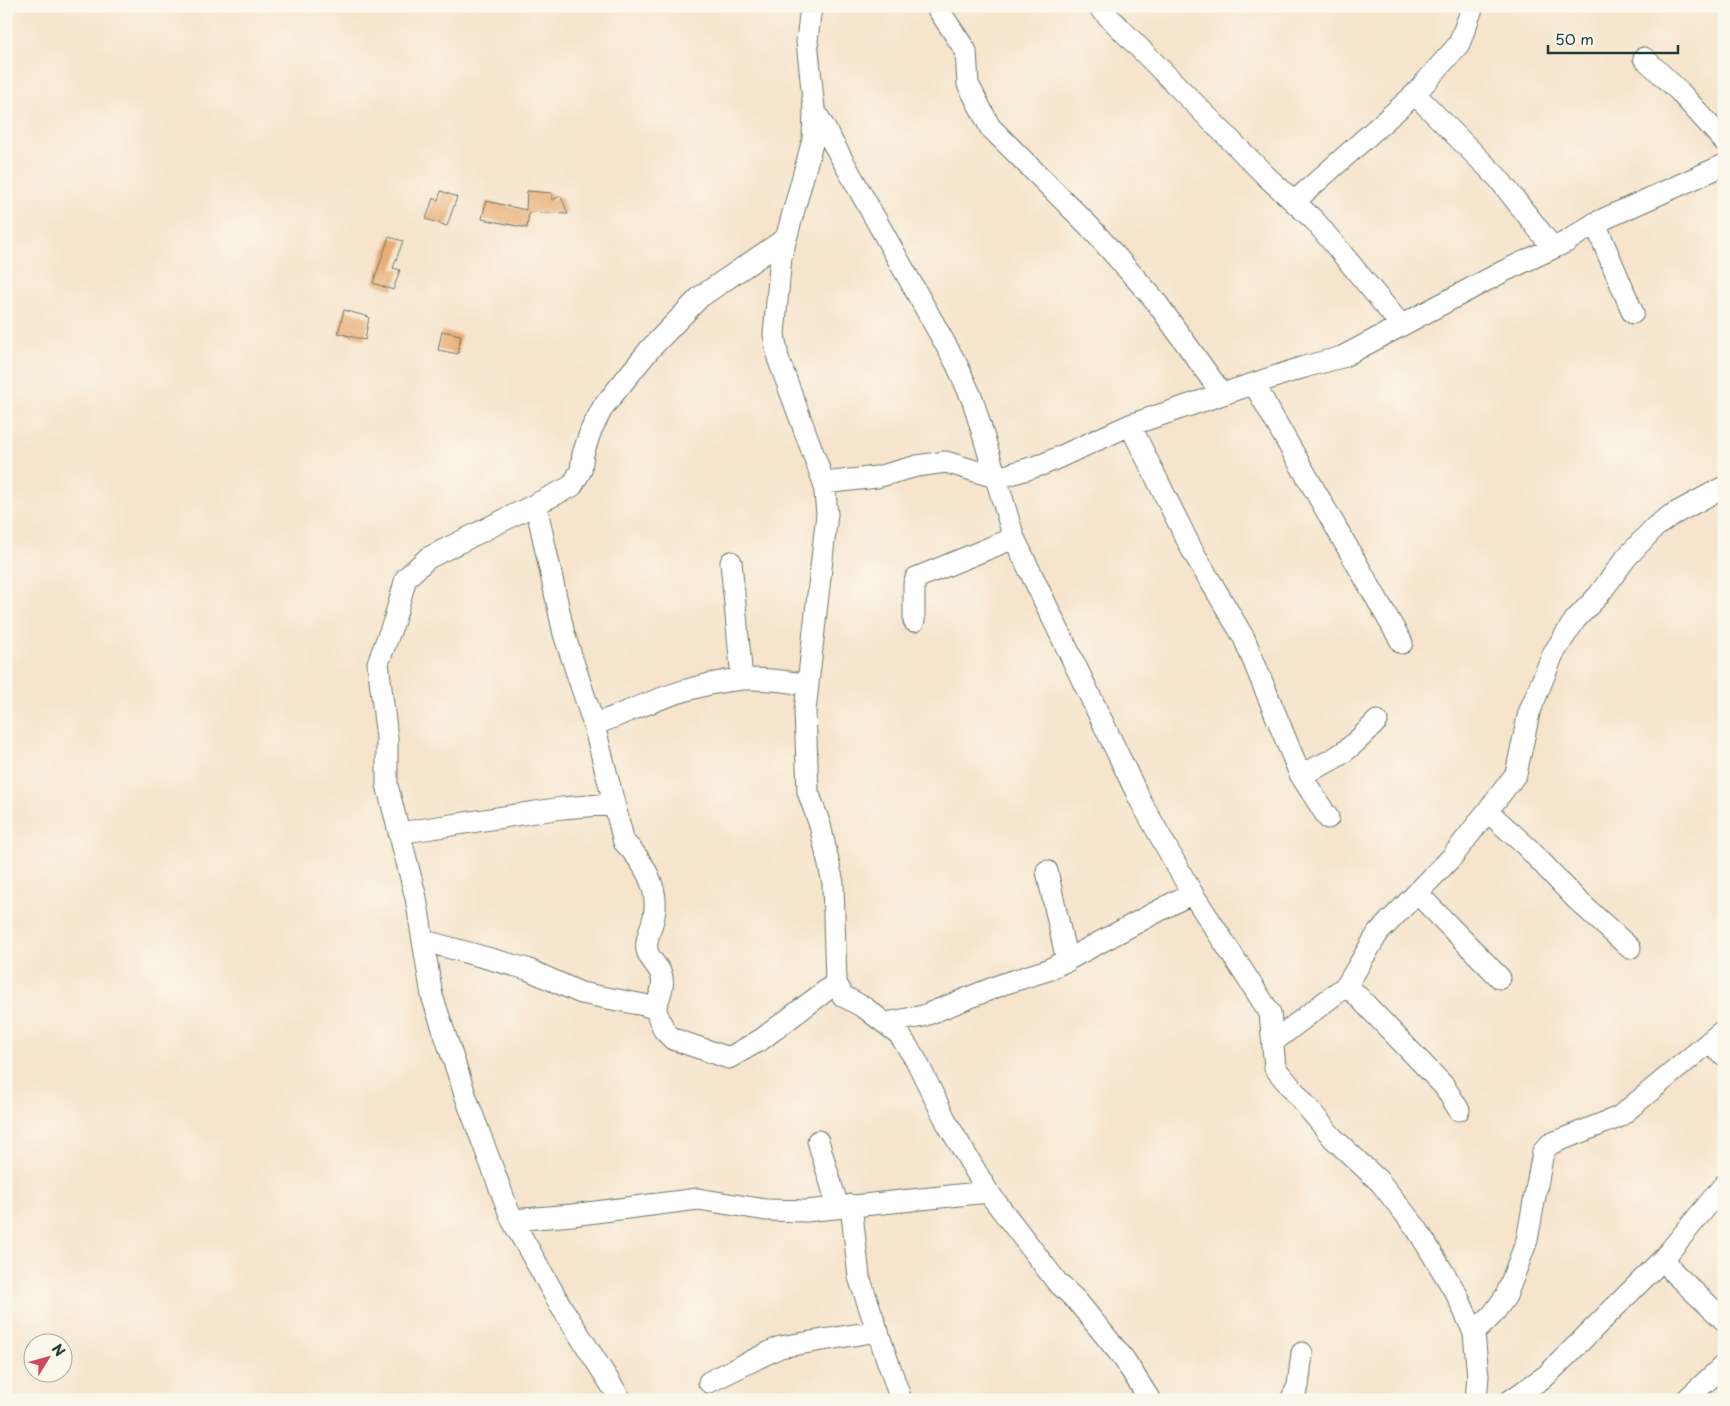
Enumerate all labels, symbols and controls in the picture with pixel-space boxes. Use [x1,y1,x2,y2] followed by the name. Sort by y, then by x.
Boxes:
[1548,22,1678,54] scale bar
[1555,27,1594,50] text: 50 m
[22,1334,72,1384] north arrow
[47,1339,71,1361] text: N

